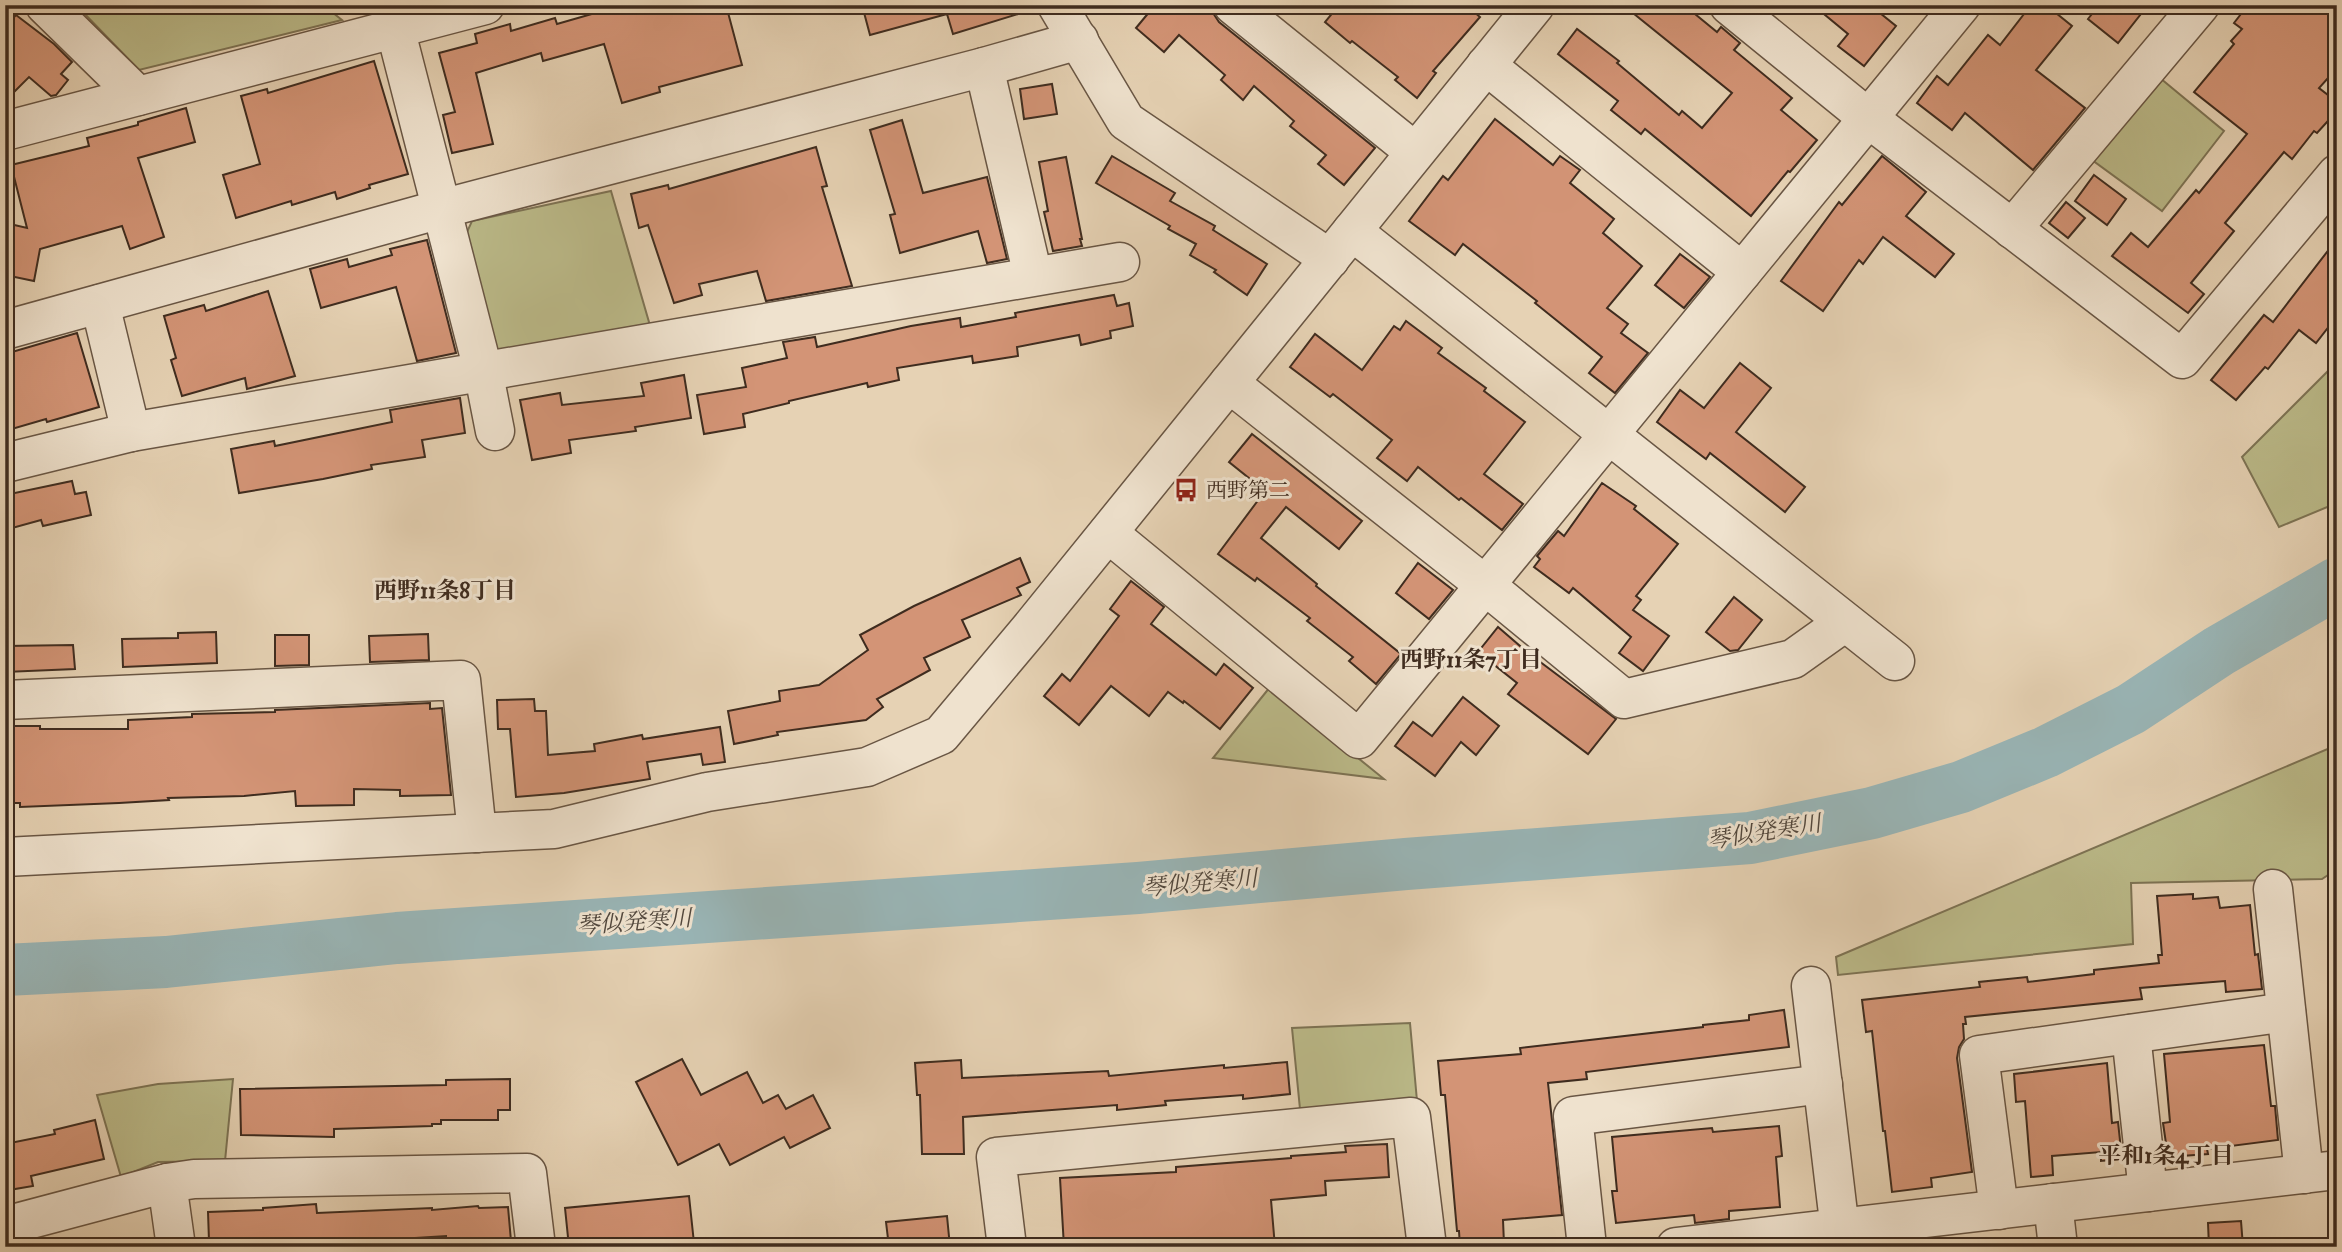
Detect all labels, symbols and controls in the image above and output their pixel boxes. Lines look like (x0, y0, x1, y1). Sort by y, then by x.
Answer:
bus stop icon: 西野第二 (1172, 476, 1200, 504)
place label: 西野第二 (1206, 477, 1290, 504)
district label: 西野11条8丁目 (374, 576, 516, 605)
district label: 西野11条7丁目 (1400, 645, 1542, 674)
water label: 琴似発寒川 (1705, 808, 1826, 855)
water label: 琴似発寒川 (1141, 863, 1262, 902)
water label: 琴似発寒川 (576, 903, 695, 940)
district label: 平和1条4丁目 (2098, 1141, 2234, 1170)

